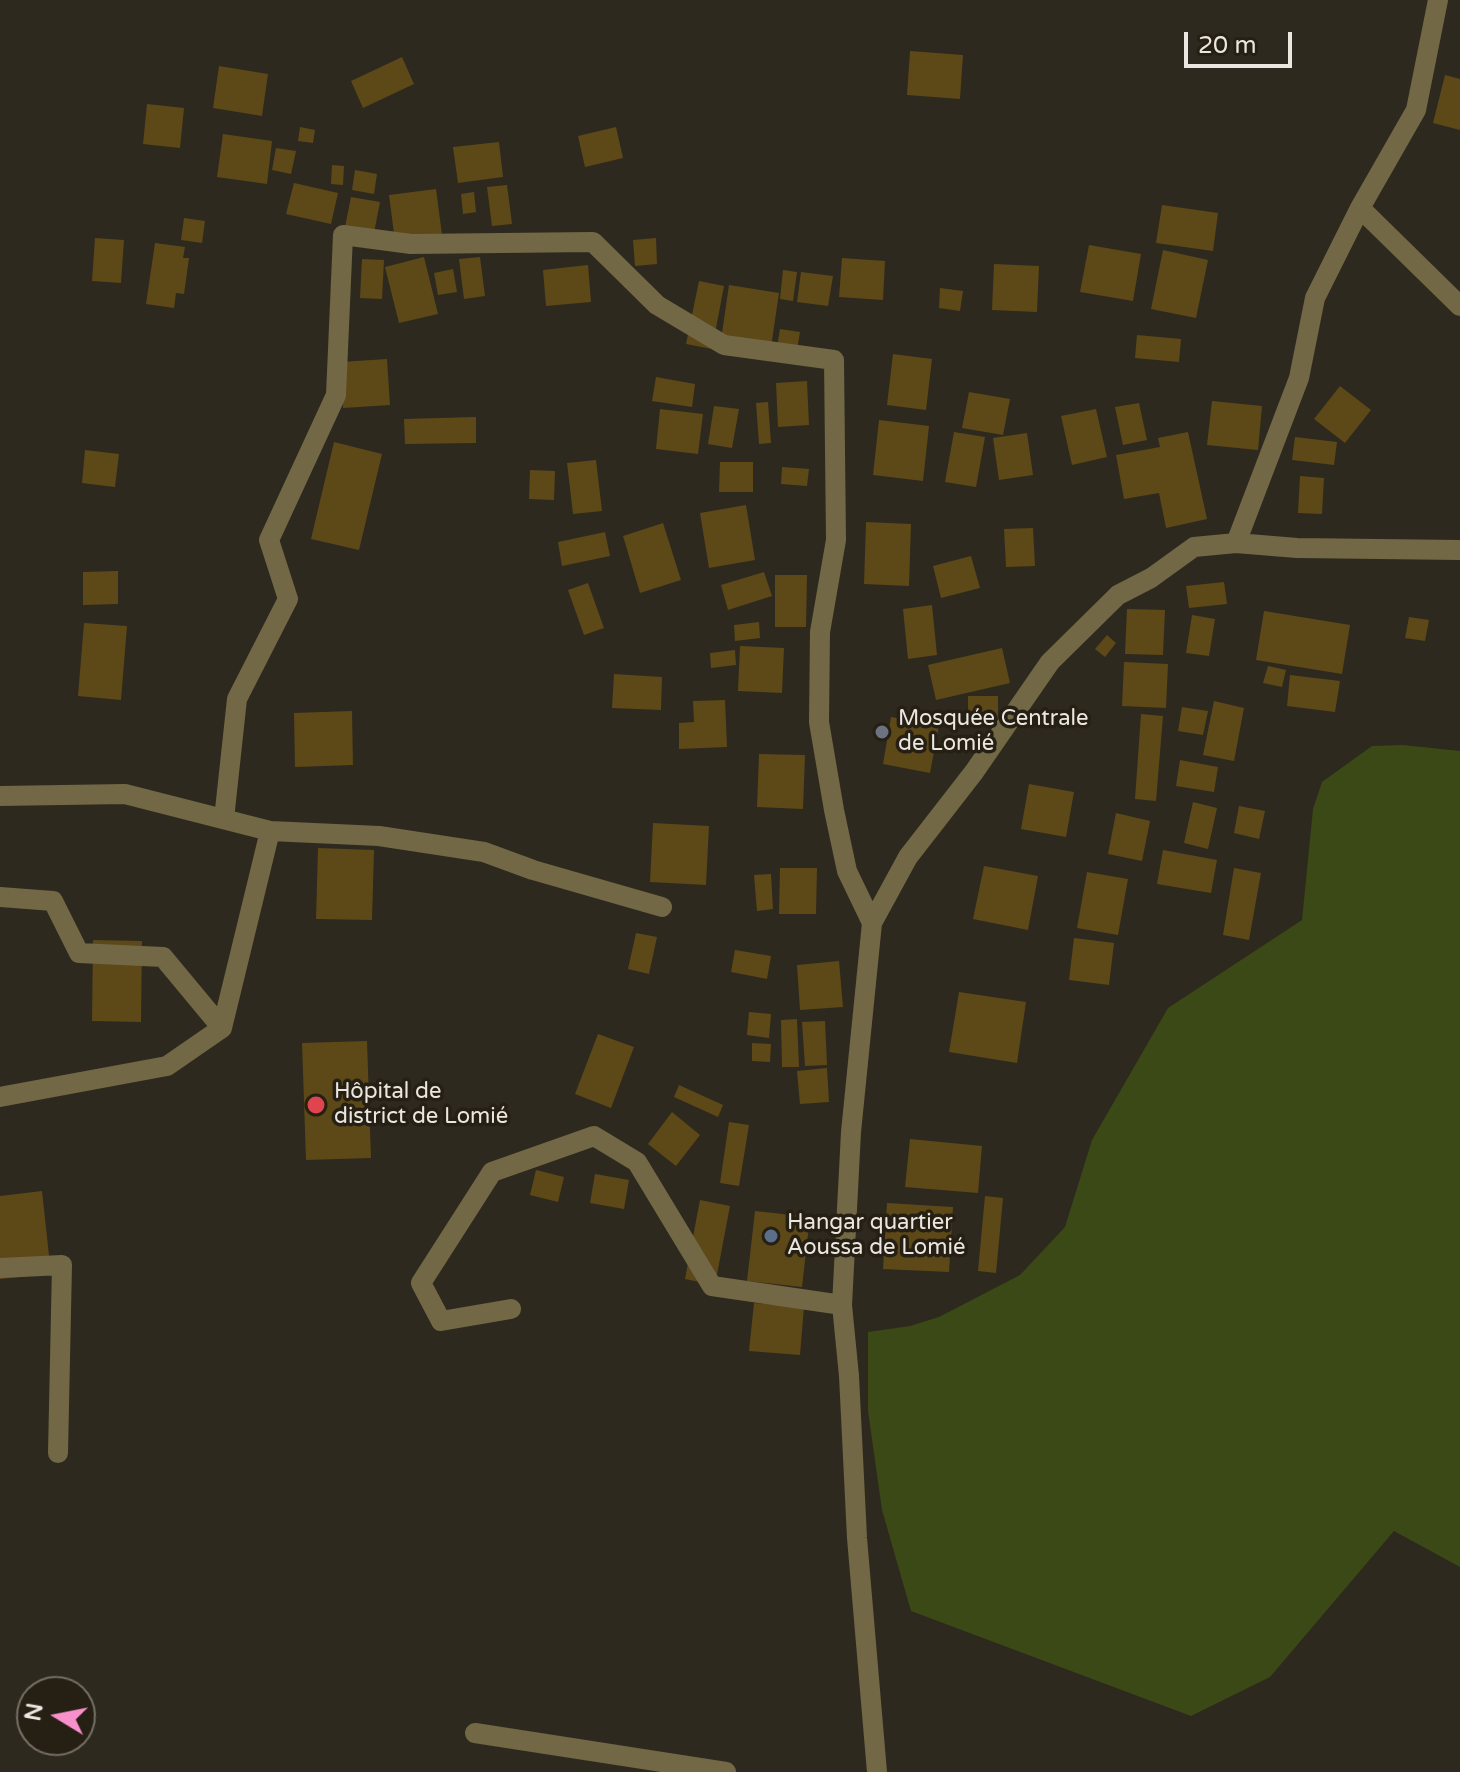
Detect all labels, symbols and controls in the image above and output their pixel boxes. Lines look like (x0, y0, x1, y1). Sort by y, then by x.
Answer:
scale bar (1188, 16, 1296, 66)
text: 20 m (1198, 31, 1256, 60)
place label: Mosquée Centrale de Lomié (898, 706, 1088, 758)
marker: Mosquée Centrale de Lomié (873, 723, 891, 741)
place label: Hôpital de district de Lomié (334, 1079, 508, 1130)
marker: Hôpital de district de Lomié (305, 1094, 327, 1116)
place label: Hangar quartier Aoussa de Lomié (787, 1210, 965, 1262)
marker: Hangar quartier Aoussa de Lomié (762, 1227, 780, 1245)
north arrow (16, 1676, 96, 1756)
text: N (20, 1701, 49, 1723)

